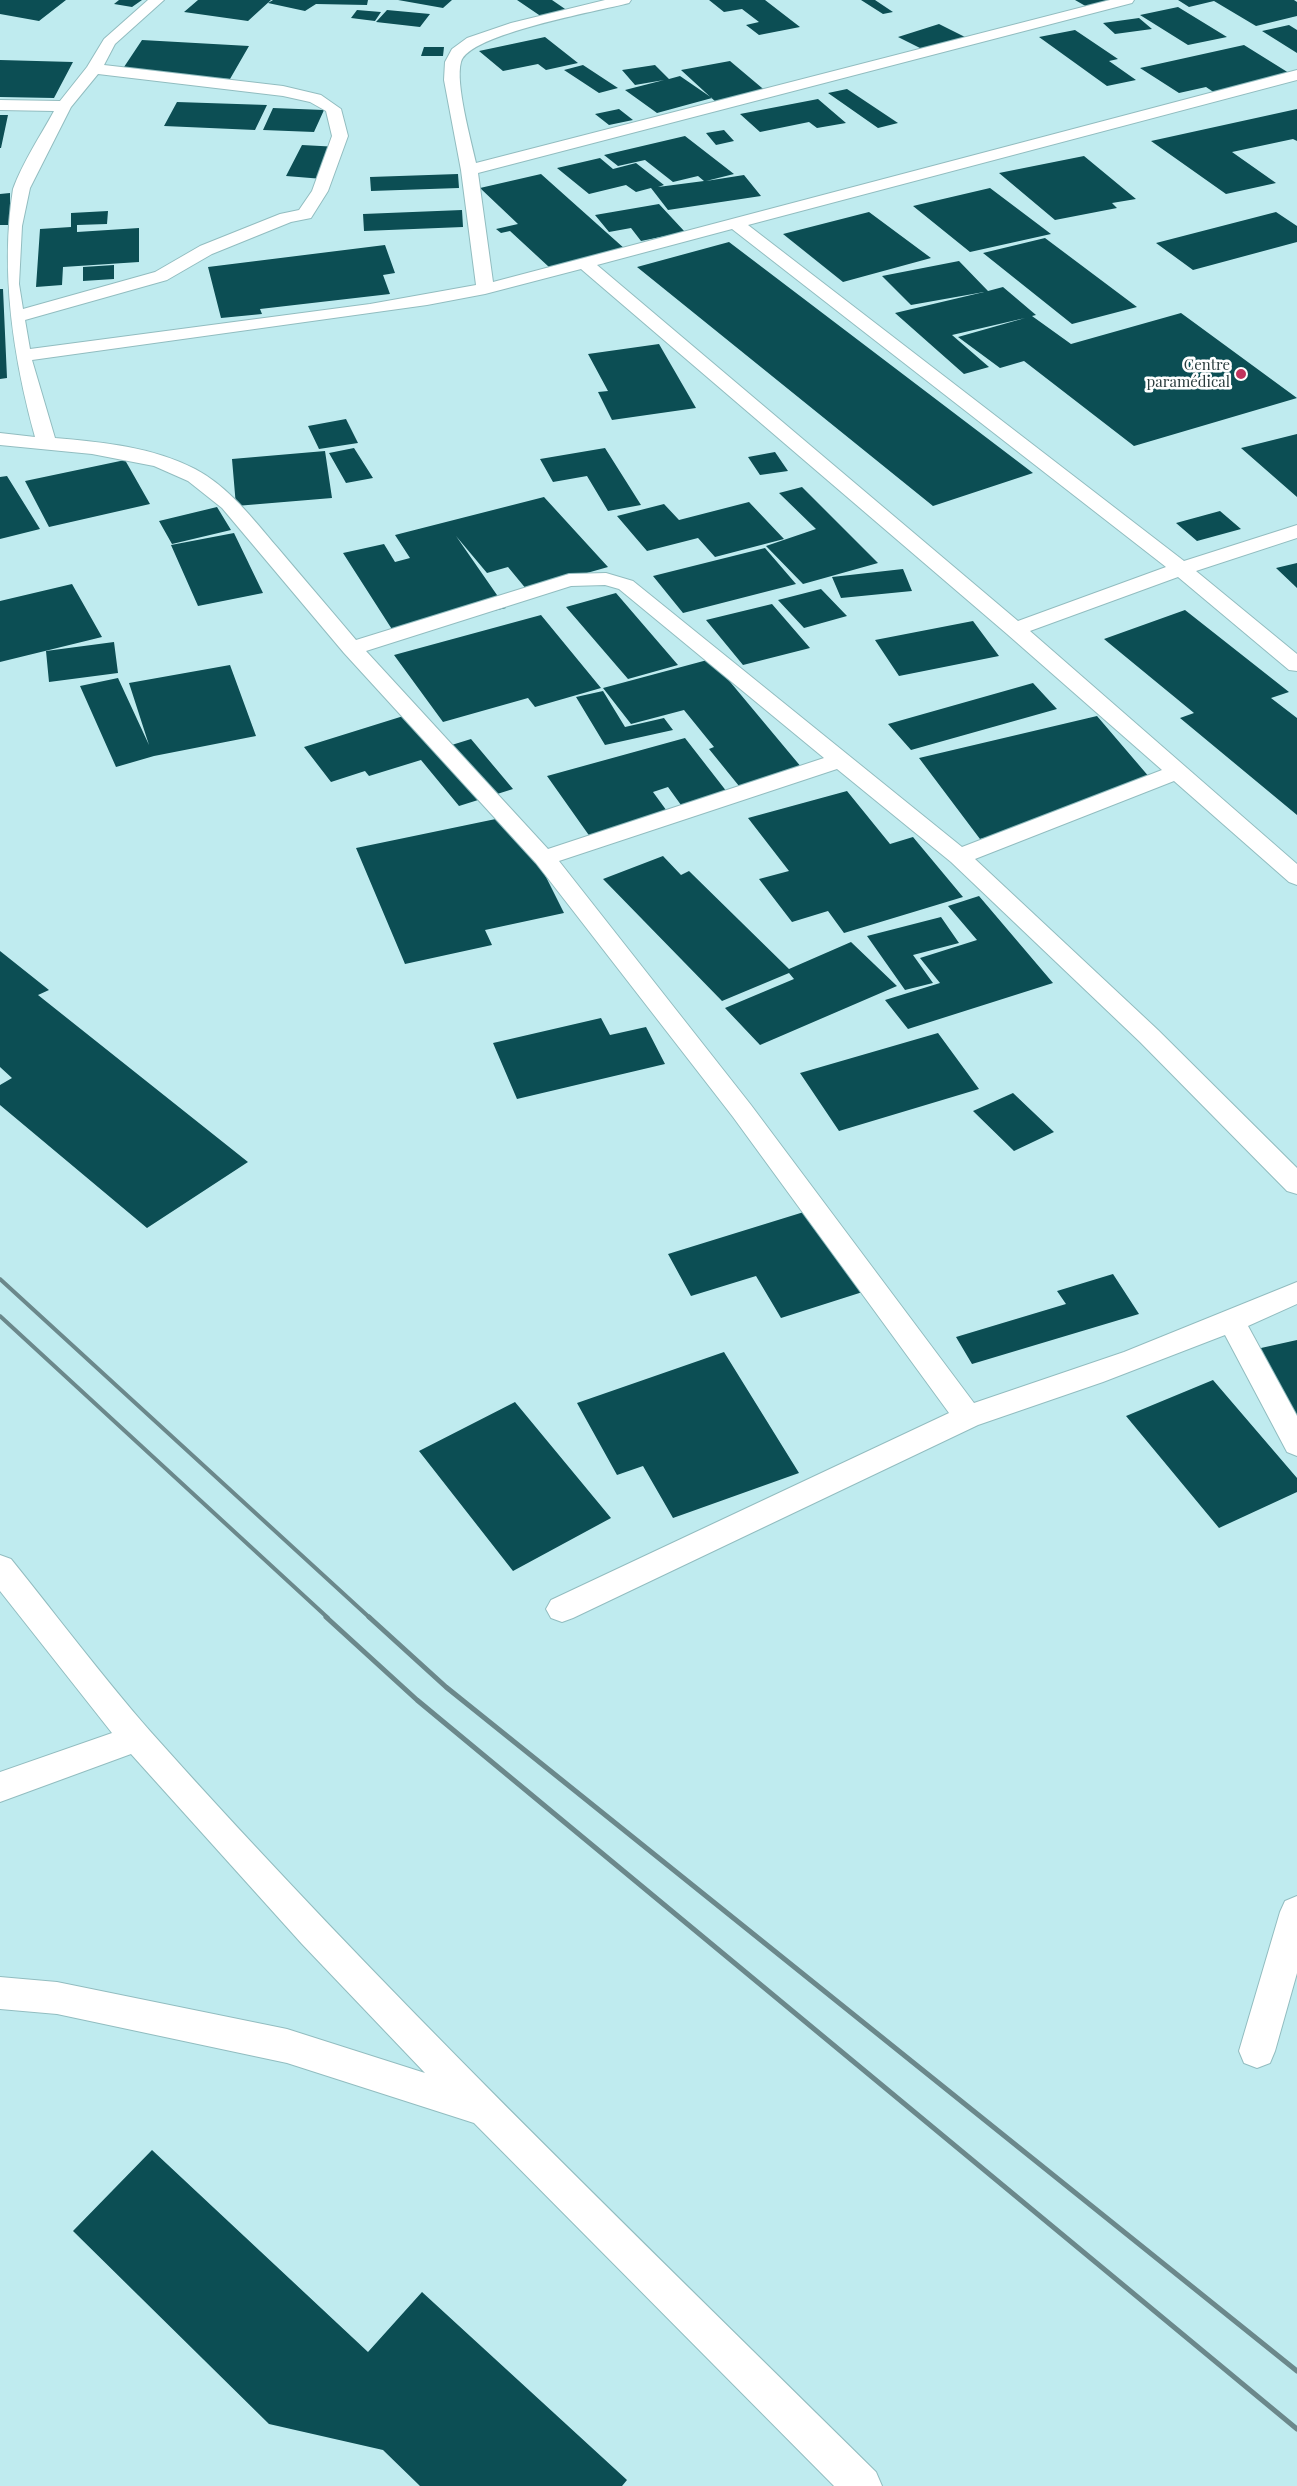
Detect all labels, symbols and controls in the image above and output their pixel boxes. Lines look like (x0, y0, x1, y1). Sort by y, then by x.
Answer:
place label: Centre paramédical (1147, 356, 1230, 391)
marker: Centre paramédical (1234, 367, 1248, 381)

